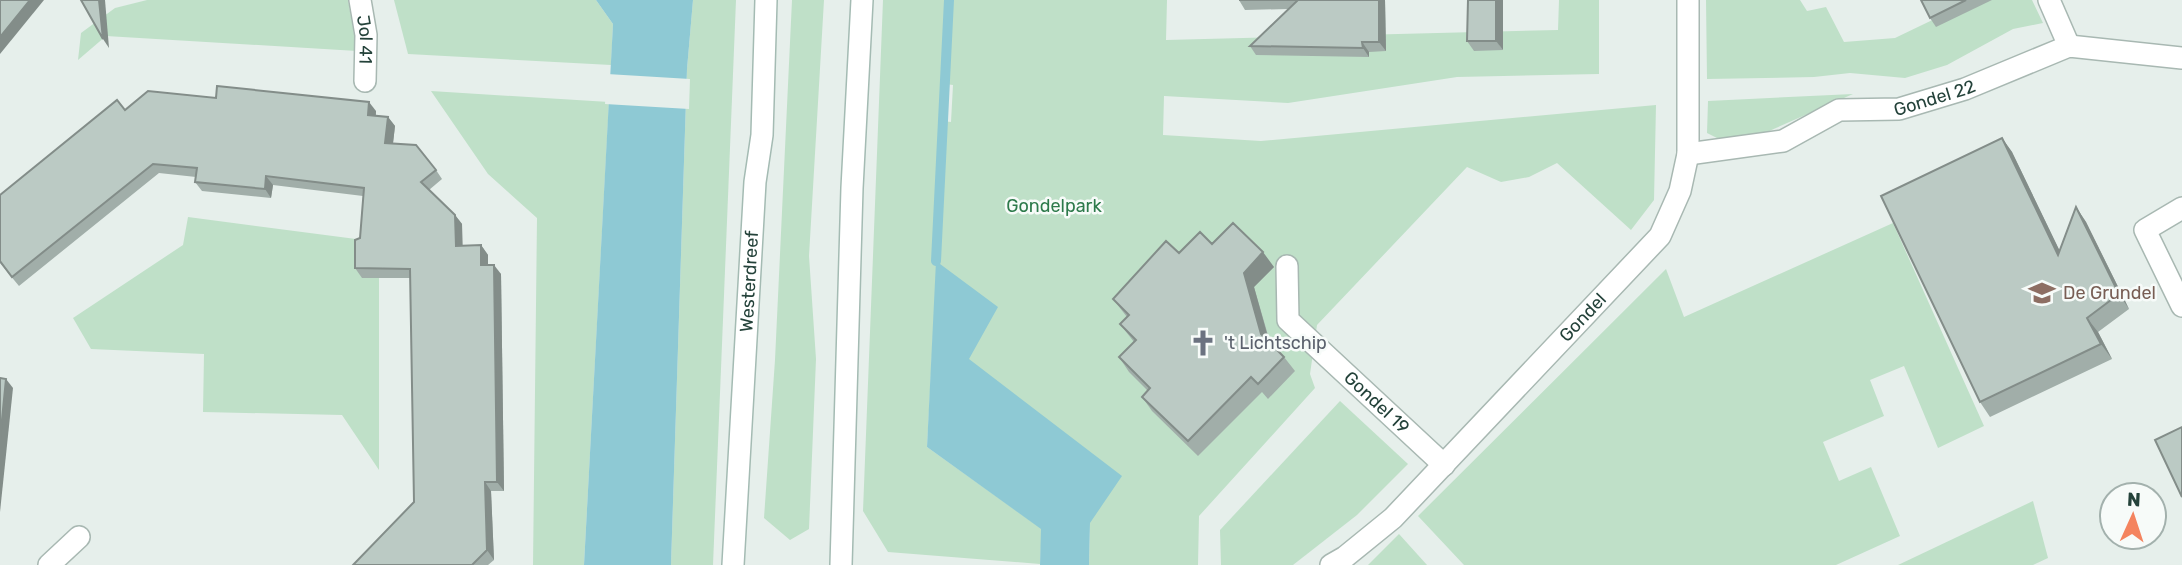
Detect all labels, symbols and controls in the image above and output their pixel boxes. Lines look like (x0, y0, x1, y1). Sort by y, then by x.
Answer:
street label: Jol 41 (352, 13, 377, 64)
street label: Gondel 22 (1891, 75, 1979, 121)
park label: Gondelpark (1006, 195, 1102, 217)
street label: Westerdreef (735, 230, 763, 333)
school or university icon: De Grundel (2027, 278, 2057, 308)
place label: De Grundel (2063, 282, 2156, 304)
street label: Gondel (1555, 289, 1611, 346)
church icon: 't Lichtschip (1188, 328, 1218, 358)
place label: 't Lichtschip (1224, 332, 1327, 354)
street label: Gondel 19 (1339, 367, 1414, 438)
north arrow (2098, 481, 2168, 551)
text: N (2126, 488, 2141, 511)

